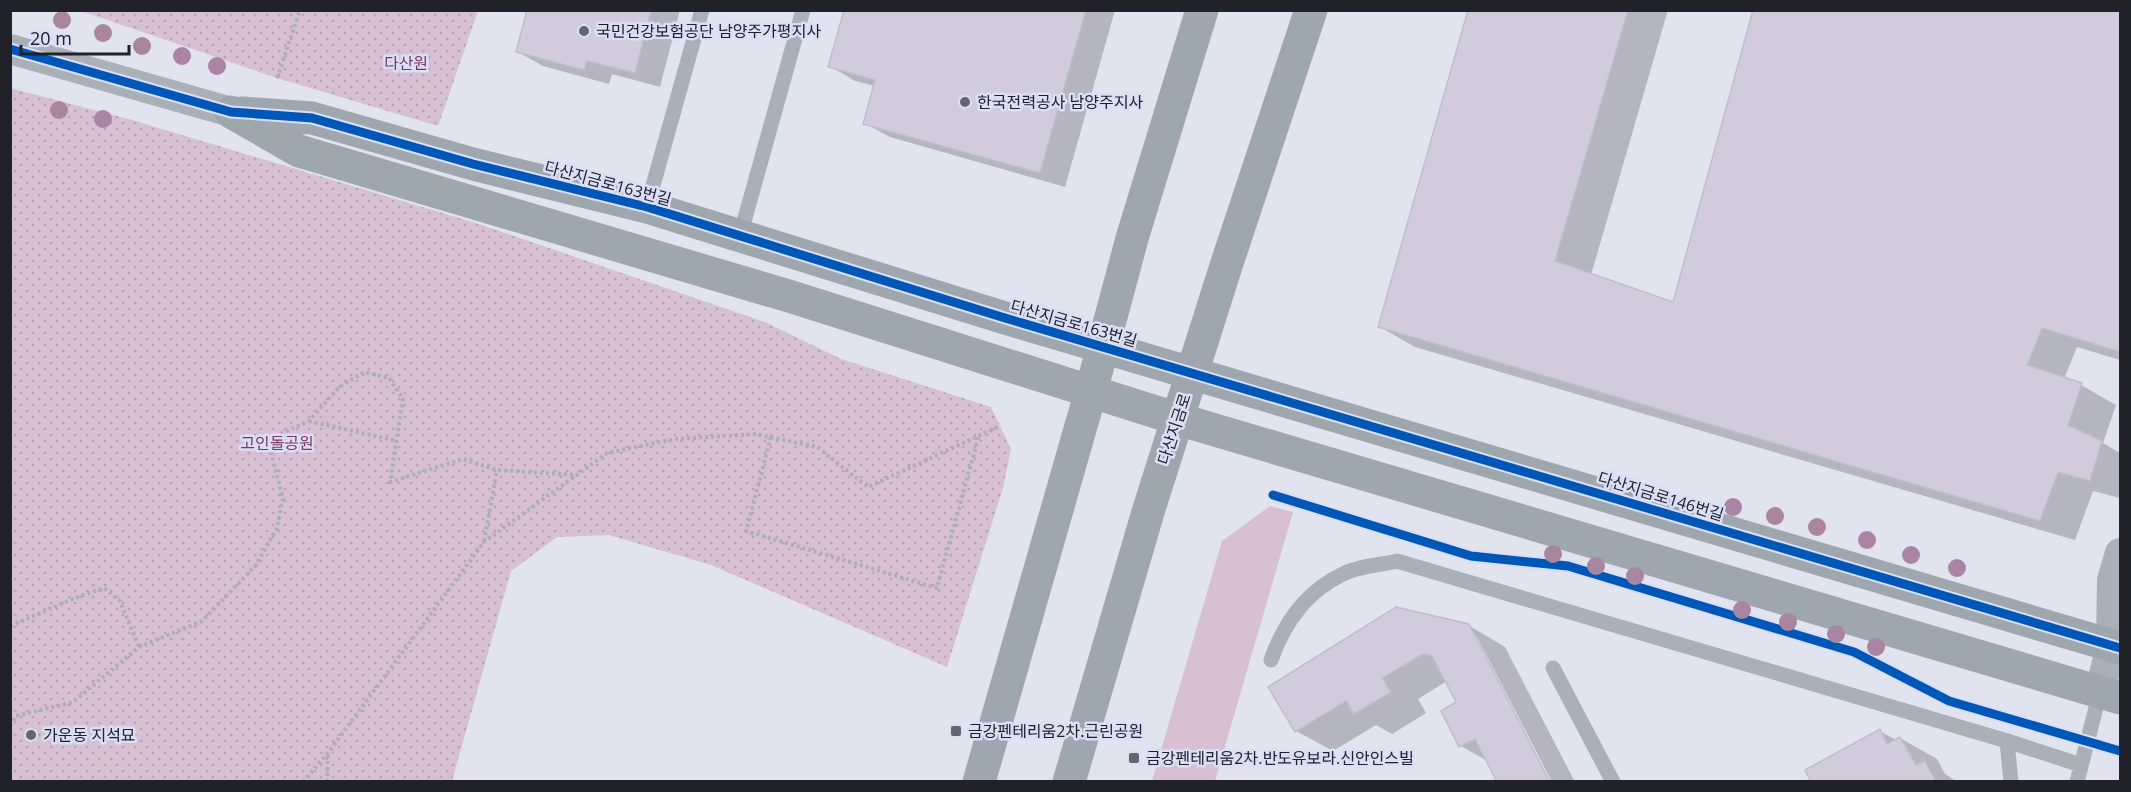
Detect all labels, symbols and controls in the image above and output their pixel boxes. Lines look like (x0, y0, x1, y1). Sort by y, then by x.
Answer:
scale bar (21, 18, 129, 56)
place label: 국민건강보험공단 남양주가평지사 (596, 20, 821, 42)
marker: 국민건강보험공단 남양주가평지사 (577, 24, 591, 38)
text: 20 m (30, 26, 72, 50)
park label: 다산원 (384, 52, 428, 74)
place label: 한국전력공사 남양주지사 (977, 91, 1143, 113)
marker: 한국전력공사 남양주지사 (958, 95, 972, 109)
street label: 다산지금로163번길 (542, 155, 674, 211)
street label: 다산지금로163번길 (1008, 294, 1140, 352)
street label: 다산지금로 (1152, 390, 1196, 467)
park label: 고인돌공원 (240, 432, 314, 454)
street label: 다산지금로146번길 (1595, 466, 1727, 526)
place label: 금강펜테리움2차.근린공원 (968, 720, 1143, 742)
place label: 가운동 지석묘 (43, 724, 135, 746)
marker: 금강펜테리움2차.근린공원 (949, 724, 963, 738)
marker: 가운동 지석묘 (24, 728, 38, 742)
place label: 금강펜테리움2차.반도유보라.신안인스빌 (1146, 747, 1414, 769)
marker: 금강펜테리움2차.반도유보라.신안인스빌 (1127, 751, 1141, 765)

